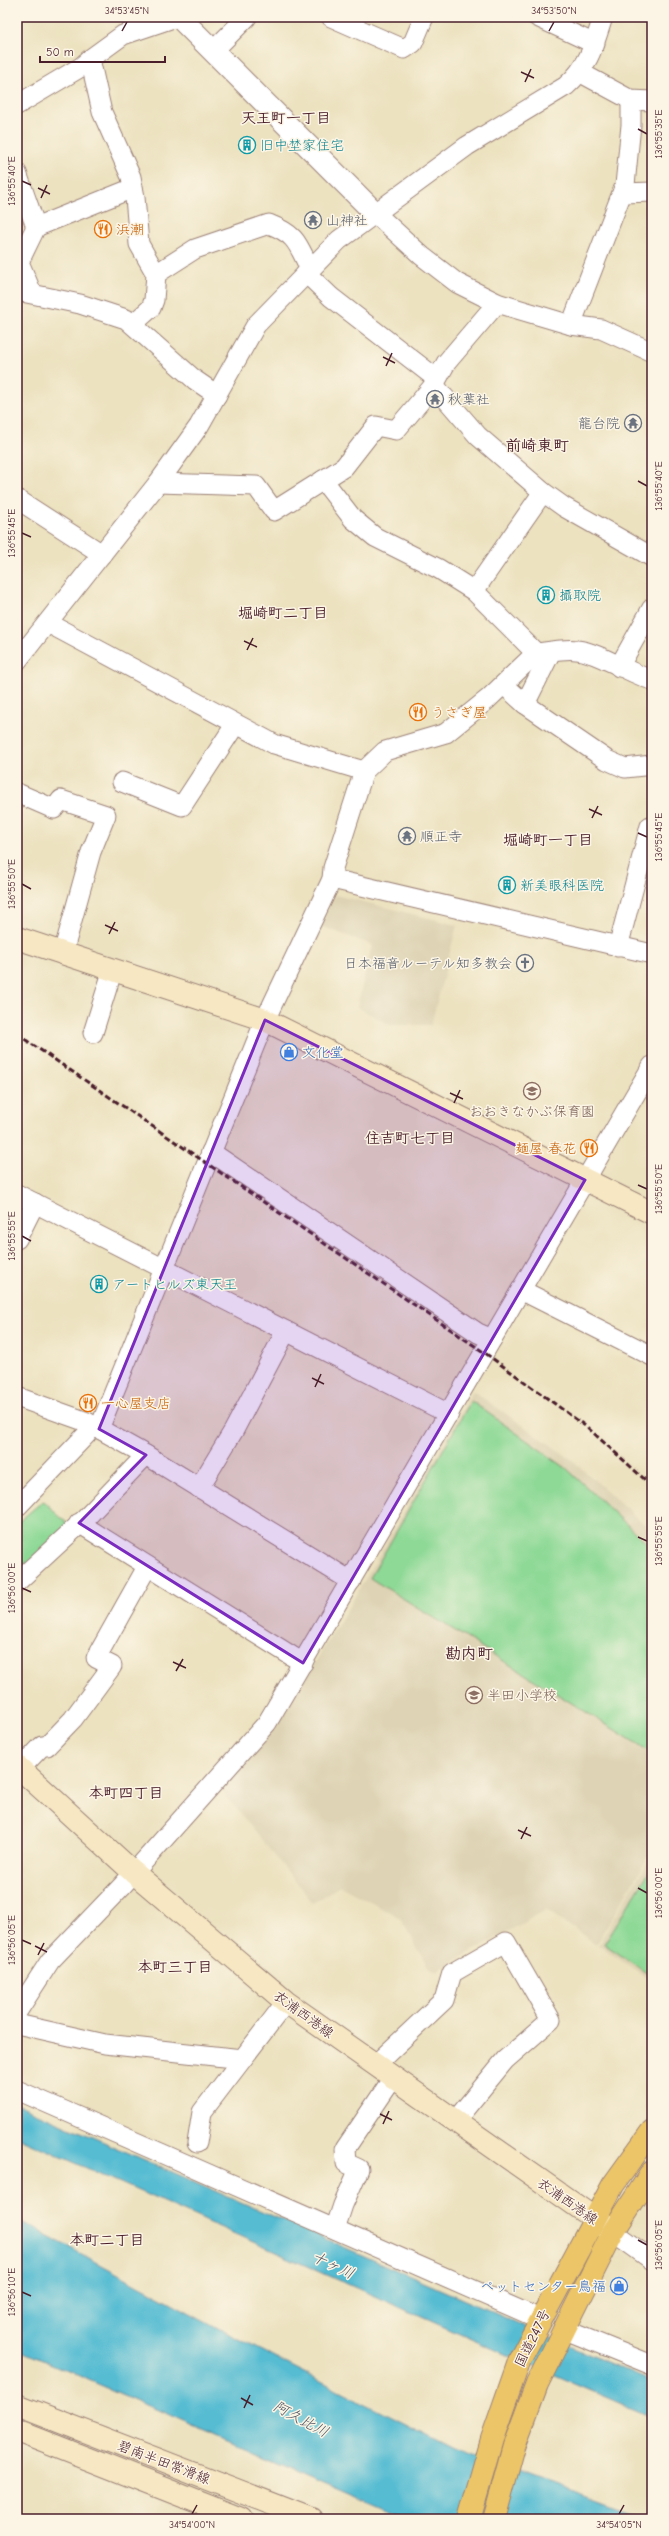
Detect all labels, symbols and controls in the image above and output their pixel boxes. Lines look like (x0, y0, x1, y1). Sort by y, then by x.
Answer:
text: 34°53'45"N (105, 5, 149, 17)
text: 34°53'50"N (531, 5, 577, 17)
scale bar (40, 38, 165, 64)
text: 50 m (46, 45, 74, 59)
district label: 天王町一丁目 (241, 109, 331, 127)
text: 136°55'35"E (653, 110, 665, 158)
building icon: 旧中埜家住宅 (237, 135, 257, 155)
place label: 旧中埜家住宅 (260, 137, 344, 154)
text: 136°55'40"E (6, 156, 18, 206)
temple icon: 山神社 (303, 210, 323, 230)
place label: 山神社 (326, 212, 368, 229)
restaurant icon: 浜潮 (93, 219, 113, 239)
place label: 浜潮 (116, 221, 144, 238)
temple icon: 秋葉社 (425, 389, 445, 409)
place label: 秋葉社 (448, 391, 490, 408)
temple icon: 龍台院 (623, 413, 643, 433)
place label: 龍台院 (578, 415, 620, 432)
district label: 前崎東町 (505, 437, 569, 455)
text: 136°55'40"E (653, 461, 665, 511)
text: 136°55'45"E (6, 509, 18, 557)
building icon: 攝取院 (536, 585, 556, 605)
place label: 攝取院 (559, 587, 601, 604)
district label: 堀崎町二丁目 (238, 604, 328, 622)
restaurant icon: うさぎ屋 (408, 702, 428, 722)
place label: うさぎ屋 (431, 704, 487, 721)
text: 136°55'45"E (653, 813, 665, 861)
temple icon: 順正寺 (397, 826, 417, 846)
place label: 順正寺 (420, 828, 462, 845)
district label: 堀崎町一丁目 (503, 831, 593, 849)
text: 136°55'50"E (6, 859, 18, 909)
building icon: 新美眼科医院 (497, 875, 517, 895)
place label: 新美眼科医院 (520, 877, 604, 894)
church icon: 日本福音ルーテル知多教会 (515, 953, 535, 973)
place label: 日本福音ルーテル知多教会 (344, 955, 512, 972)
shop icon: 文化堂 (279, 1042, 299, 1062)
place label: 文化堂 (302, 1044, 344, 1061)
school or university icon: おおきなかぶ保育園 (522, 1081, 542, 1101)
place label: おおきなかぶ保育園 (469, 1103, 595, 1120)
district label: 住吉町七丁目 (365, 1129, 455, 1147)
restaurant icon: 麺屋 春花 (579, 1138, 599, 1158)
place label: 麺屋 春花 (515, 1140, 576, 1157)
text: 136°55'50"E (653, 1164, 665, 1214)
text: 136°55'55"E (6, 1211, 18, 1261)
building icon: アートヒルズ東天王 (89, 1274, 109, 1294)
place label: アートヒルズ東天王 (112, 1276, 237, 1293)
restaurant icon: 一心屋支店 (78, 1393, 98, 1413)
place label: 一心屋支店 (101, 1395, 171, 1412)
text: 136°55'55"E (653, 1516, 665, 1566)
text: 136°56'00"E (6, 1563, 18, 1613)
district label: 勘内町 (445, 1645, 493, 1663)
school or university icon: 半田小学校 (464, 1685, 484, 1705)
place label: 半田小学校 (487, 1687, 557, 1704)
district label: 本町四丁目 (88, 1784, 164, 1802)
text: 136°56'00"E (653, 1868, 665, 1918)
text: 136°56'05"E (6, 1915, 18, 1965)
district label: 本町三丁目 (137, 1958, 213, 1976)
street label: 衣浦西港線 (270, 1987, 337, 2042)
street label: 衣浦西港線 (534, 2174, 601, 2228)
text: 136°56'05"E (653, 2220, 665, 2270)
district label: 本町二丁目 (69, 2231, 145, 2249)
water label: 十ヶ川 (309, 2247, 357, 2283)
text: 136°56'10"E (6, 2268, 18, 2316)
shop icon: ペットセンター鳥福 (609, 2276, 629, 2296)
place label: ペットセンター鳥福 (481, 2278, 606, 2295)
street label: 国道247号 (511, 2306, 554, 2370)
water label: 阿久比川 (270, 2397, 332, 2441)
street label: 碧南半田常滑線 (115, 2437, 213, 2488)
text: 34°54'00"N (169, 2519, 215, 2531)
text: 34°54'05"N (596, 2519, 642, 2531)

